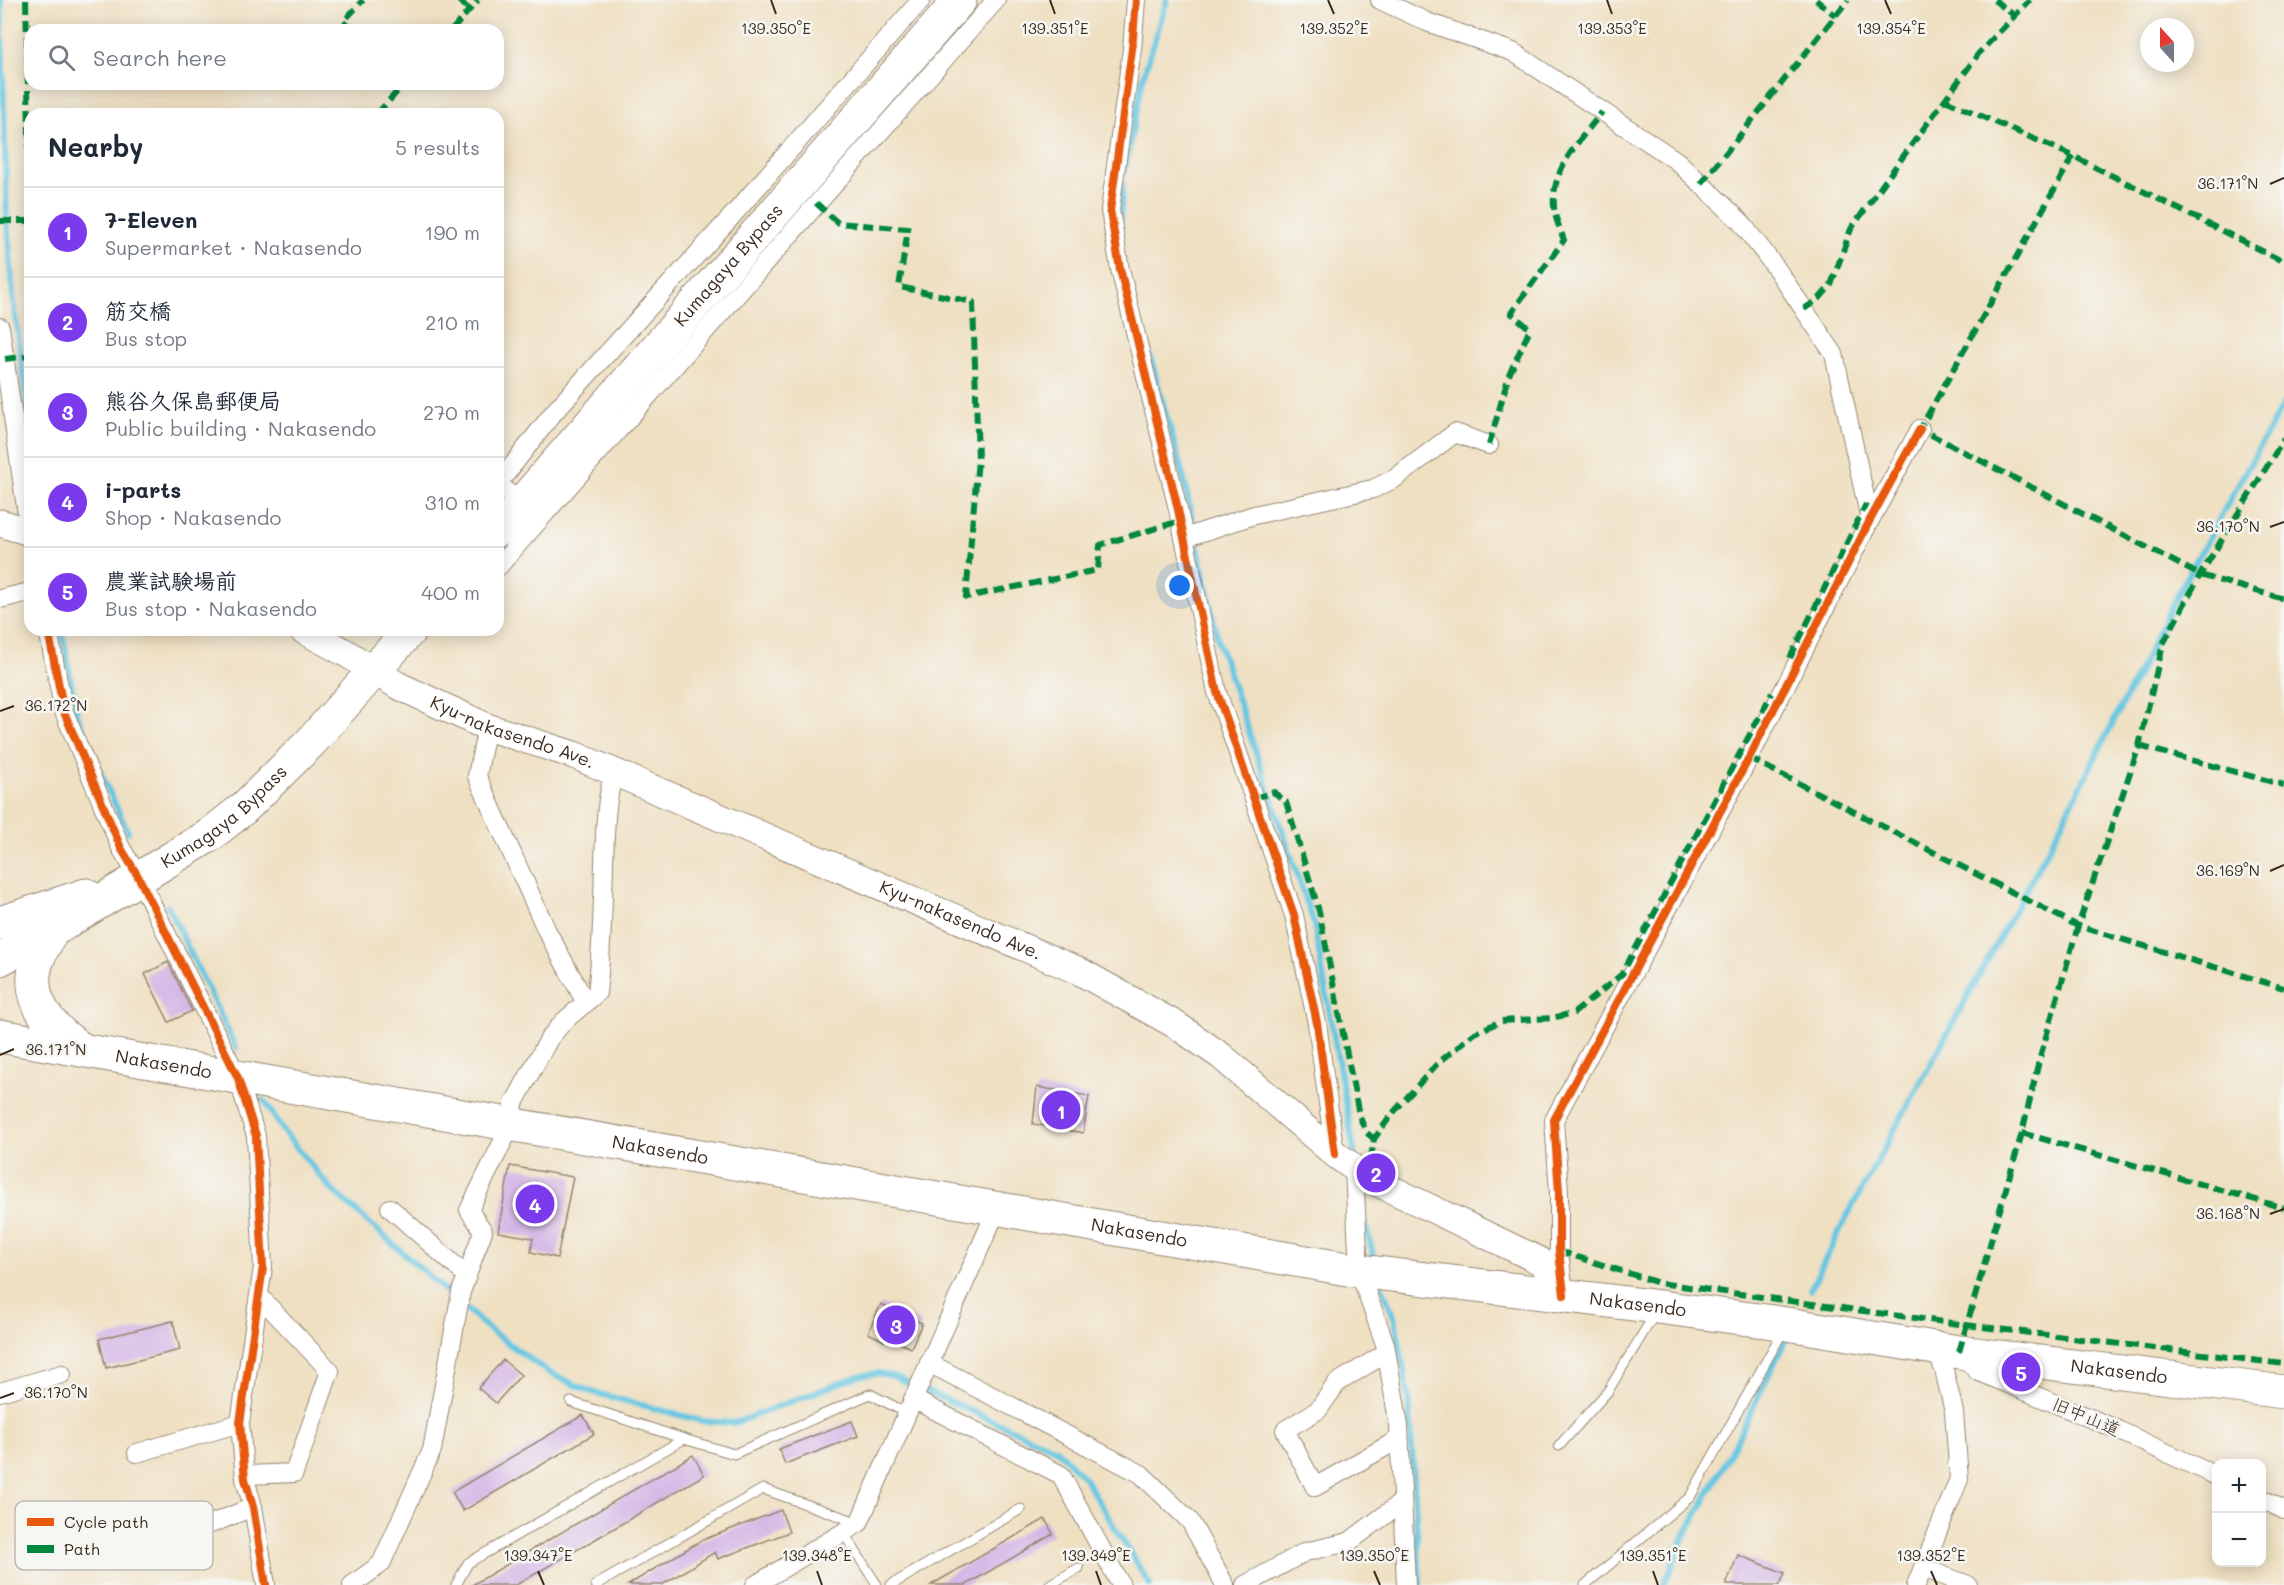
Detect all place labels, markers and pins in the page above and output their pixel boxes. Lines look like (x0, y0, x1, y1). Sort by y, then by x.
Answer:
pin: 1 (1042, 1088, 1080, 1132)
pin: 2 (1356, 1150, 1396, 1196)
pin: 4 (516, 1182, 554, 1226)
pin: 3 (876, 1302, 916, 1348)
pin: 5 (2002, 1350, 2040, 1394)

